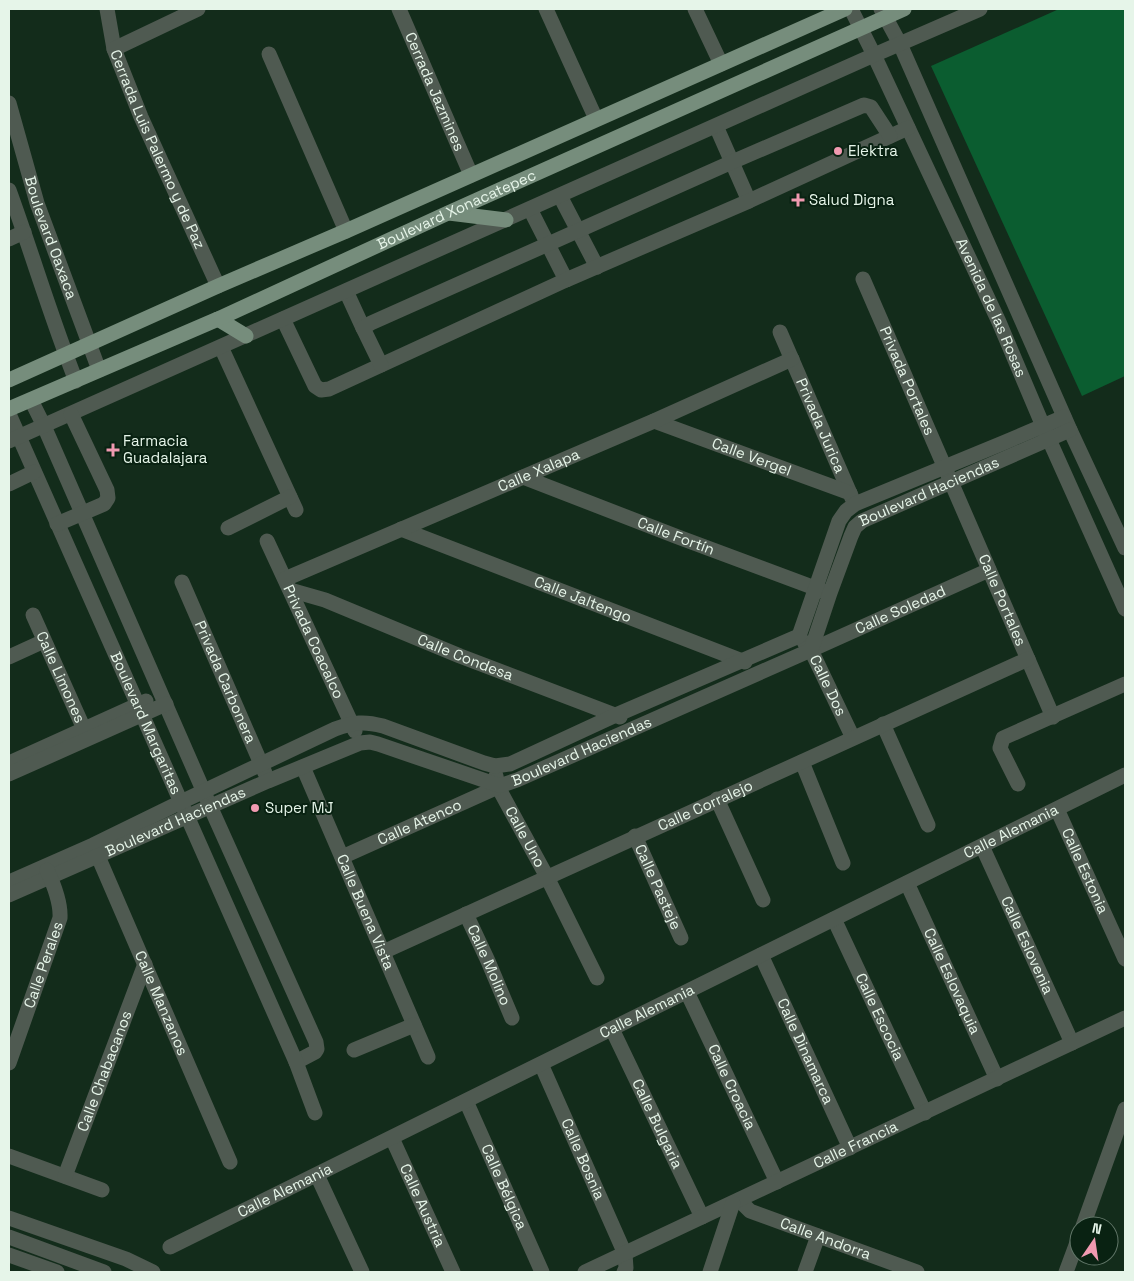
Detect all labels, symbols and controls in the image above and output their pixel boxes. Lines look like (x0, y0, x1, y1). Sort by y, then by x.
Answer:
street label: Cerrada Jazmines (401, 29, 469, 154)
street label: Cerrada Luis Palermo y de Paz (106, 47, 210, 252)
place label: Elektra (848, 141, 898, 160)
marker: Elektra (832, 145, 844, 157)
street label: Boulevard Xonacatepec (374, 165, 539, 253)
street label: Boulevard Oaxaca (21, 174, 82, 302)
place label: Salud Digna (809, 190, 895, 209)
marker: Salud Digna (791, 193, 805, 207)
street label: Avenida de las Rosas (952, 235, 1031, 380)
street label: Privada Portales (876, 323, 940, 438)
street label: Privada Jurica (792, 375, 850, 476)
place label: Farmacia Guadalajara (123, 431, 208, 467)
street label: Calle Vergel (709, 433, 794, 480)
marker: Farmacia Guadalajara (107, 444, 119, 456)
street label: Calle Xalapa (495, 444, 583, 496)
street label: Boulevard Haciendas (856, 452, 1002, 530)
street label: Calle Fortín (635, 512, 717, 559)
street label: Calle Portales (975, 551, 1031, 649)
street label: Calle Jaltengo (532, 571, 634, 626)
street label: Privada Coacalco (279, 581, 349, 702)
street label: Calle Soledad (852, 581, 948, 638)
street label: Privada Carbonera (191, 618, 261, 746)
street label: Calle Limones (32, 628, 90, 726)
street label: Calle Condesa (415, 629, 516, 685)
street label: Boulevard Margaritas (106, 649, 186, 797)
street label: Calle Dos (806, 652, 851, 719)
street label: Boulevard Haciendas (509, 712, 654, 790)
street label: Calle Corralejo (654, 775, 756, 835)
street label: Boulevard Haciendas (102, 782, 249, 860)
street label: Calle Atenco (374, 795, 464, 849)
place label: Super MJ (265, 798, 333, 817)
street label: Calle Alemania (960, 799, 1062, 862)
marker: Super MJ (249, 802, 261, 814)
street label: Calle Uno (501, 803, 550, 871)
street label: Calle Estonia (1058, 825, 1113, 917)
street label: Calle Pasteje (631, 841, 686, 933)
street label: Calle Buena Vista (333, 851, 399, 973)
street label: Calle Eslovenia (997, 893, 1058, 997)
street label: Calle Perales (19, 919, 67, 1011)
street label: Calle Molino (463, 921, 516, 1008)
street label: Calle Eslovaquia (920, 925, 985, 1037)
street label: Calle Manzanos (131, 948, 193, 1058)
street label: Calle Escocia (852, 970, 909, 1064)
street label: Calle Alemania (596, 979, 698, 1042)
street label: Calle Dinamarca (773, 995, 839, 1107)
street label: Calle Chabacanos (73, 1008, 136, 1134)
street label: Calle Croacia (704, 1041, 761, 1133)
street label: Calle Bulgaria (628, 1075, 688, 1172)
street label: Calle Bosnia (557, 1115, 610, 1203)
street label: Calle Francia (810, 1116, 901, 1172)
street label: Calle Bélgica (477, 1141, 532, 1233)
street label: Calle Alemania (234, 1158, 335, 1221)
street label: Calle Austria (396, 1160, 450, 1250)
street label: Calle Andorra (778, 1213, 874, 1264)
north arrow (1069, 1216, 1119, 1266)
text: N (1090, 1219, 1104, 1238)

